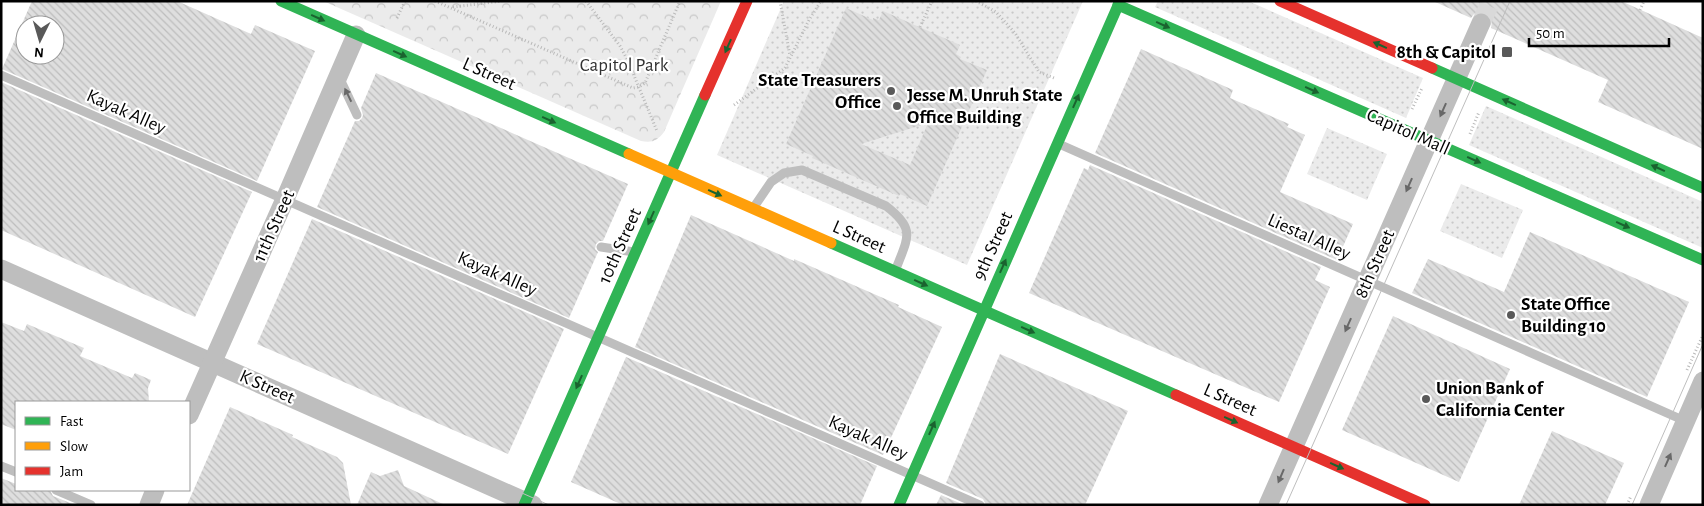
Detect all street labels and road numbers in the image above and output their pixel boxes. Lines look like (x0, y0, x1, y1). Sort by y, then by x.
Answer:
street label: L Street (460, 54, 518, 94)
street label: Kayak Alley (84, 86, 168, 138)
street label: Capitol Mall (1364, 105, 1452, 159)
street label: 11th Street (250, 187, 298, 265)
street label: 10th Street (595, 205, 645, 287)
street label: 9th Street (970, 209, 1016, 283)
street label: Liestal Alley (1265, 210, 1353, 264)
street label: L Street (830, 217, 888, 257)
street label: 8th Street (1352, 227, 1398, 301)
street label: Kayak Alley (455, 248, 539, 300)
street label: K Street (237, 366, 297, 408)
street label: L Street (1201, 380, 1259, 420)
street label: Kayak Alley (826, 412, 910, 464)

